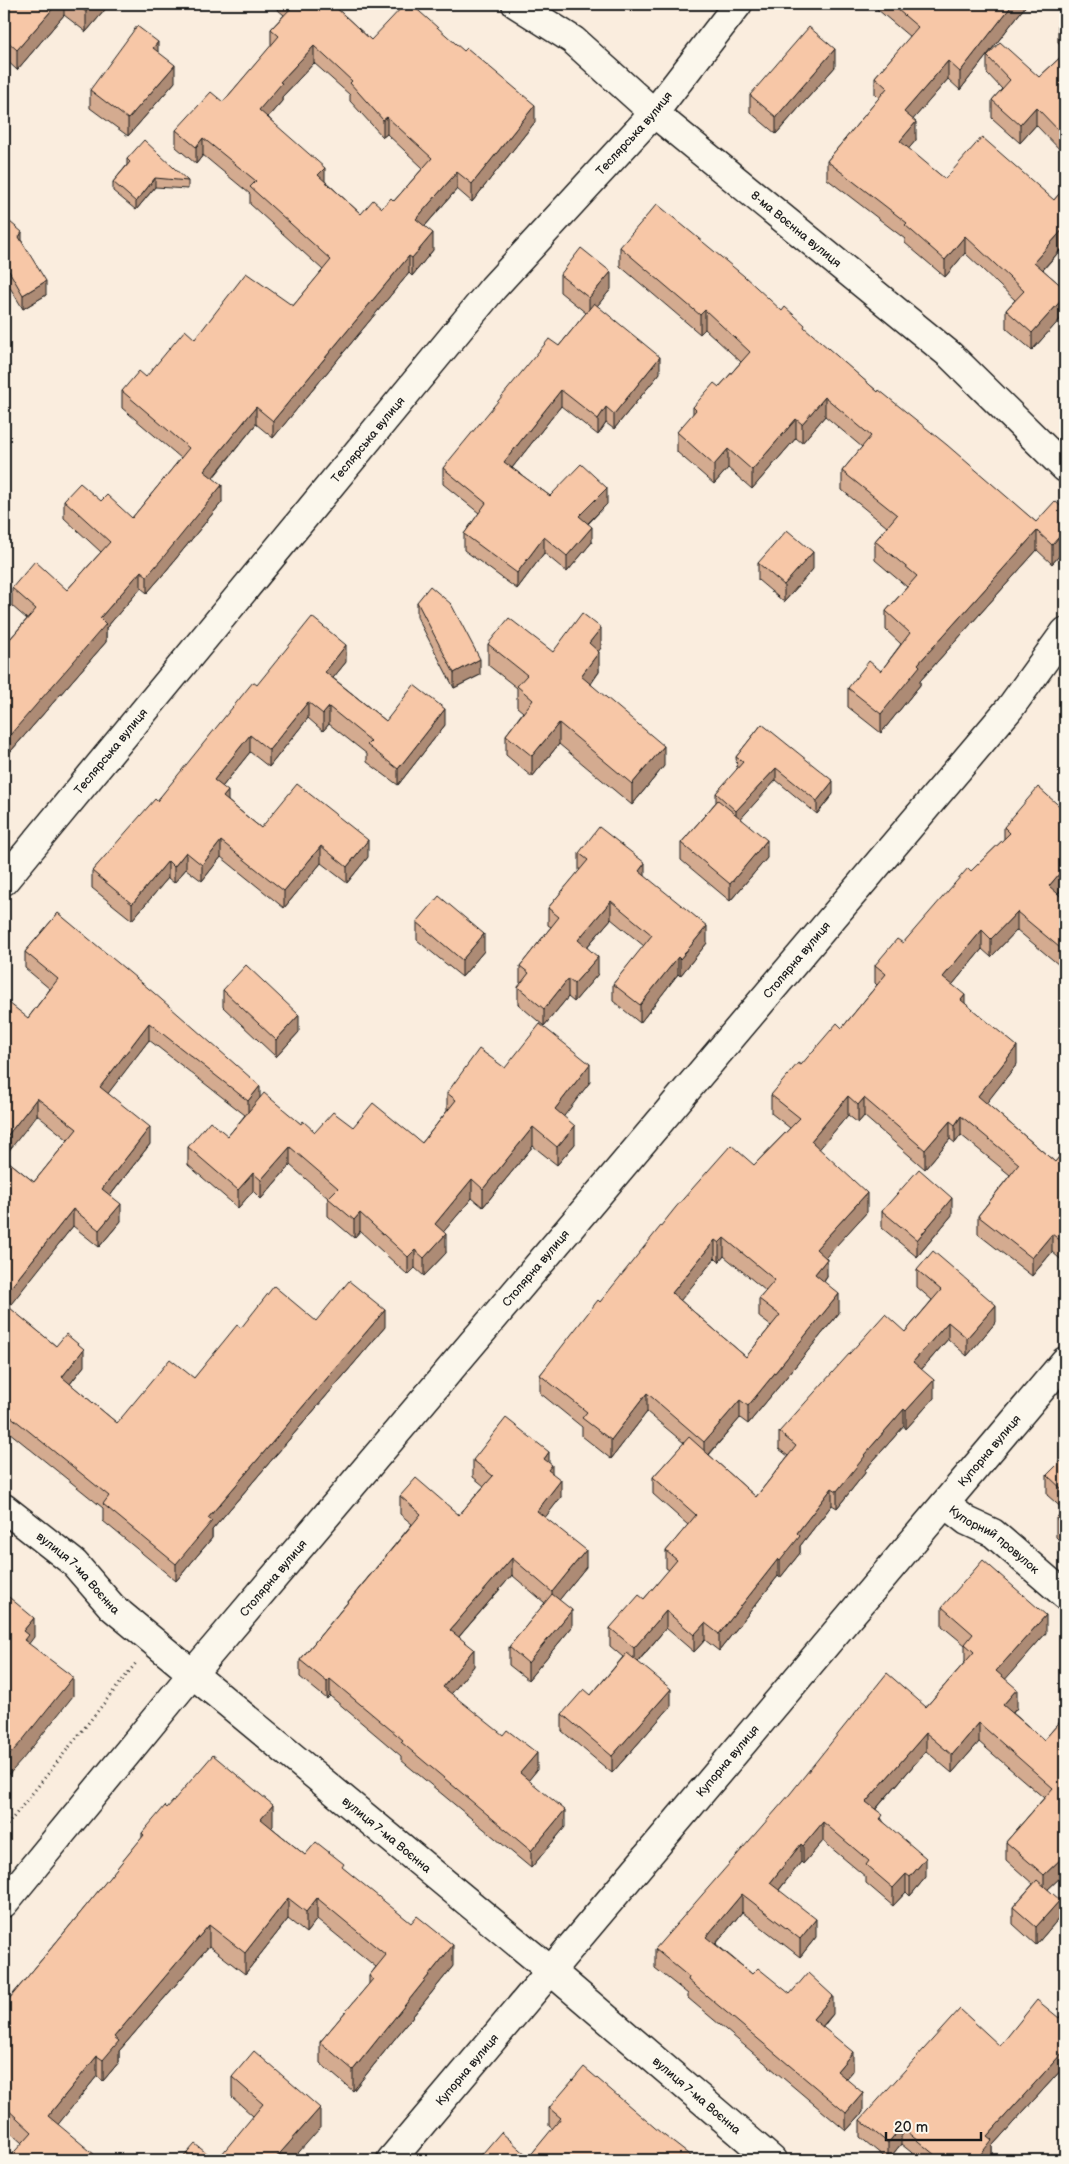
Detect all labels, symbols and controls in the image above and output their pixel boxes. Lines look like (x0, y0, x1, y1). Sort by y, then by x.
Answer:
street label: Теслярська вулиця (593, 88, 676, 178)
street label: 8-ма Воєнна вулиця (748, 188, 845, 271)
street label: Теслярська вулиця (328, 393, 408, 486)
street label: Теслярська вулиця (71, 705, 151, 798)
street label: Столярна вулиця (760, 918, 834, 1001)
street label: Столярна вулиця (499, 1226, 573, 1310)
street label: Купорна вулиця (955, 1411, 1024, 1490)
street label: Купорний провулок (946, 1502, 1043, 1577)
street label: вулиця 7-ма Воєнна (33, 1529, 123, 1618)
street label: Столярна вулиця (237, 1536, 310, 1620)
street label: Купорна вулиця (693, 1722, 762, 1800)
street label: вулиця 7-ма Воєнна (339, 1793, 434, 1876)
street label: Купорна вулиця (432, 2030, 502, 2109)
street label: вулиця 7-ма Воєнна (649, 2054, 744, 2137)
scale bar (886, 2109, 982, 2141)
text: 20 m (894, 2118, 928, 2137)

